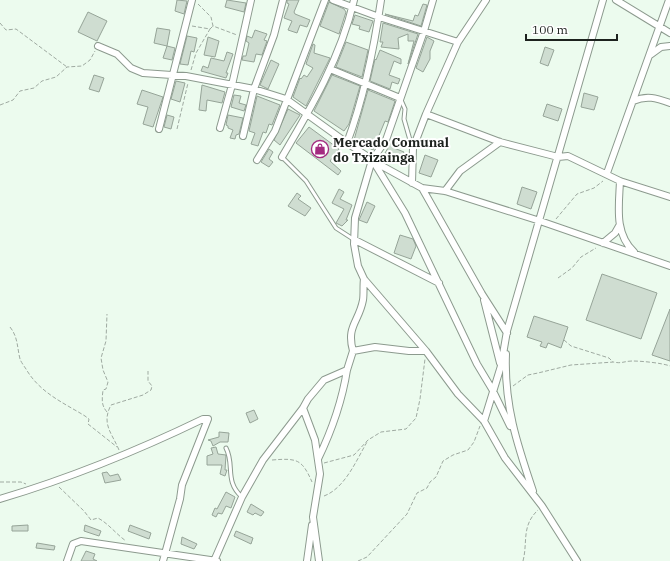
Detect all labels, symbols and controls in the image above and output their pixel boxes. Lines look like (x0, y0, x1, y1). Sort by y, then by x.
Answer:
scale bar (526, 16, 617, 42)
text: 100 m (532, 22, 568, 37)
place label: Mercado Comunal do Txizainga (333, 134, 449, 166)
shop icon: Mercado Comunal do Txizainga (310, 139, 330, 159)

